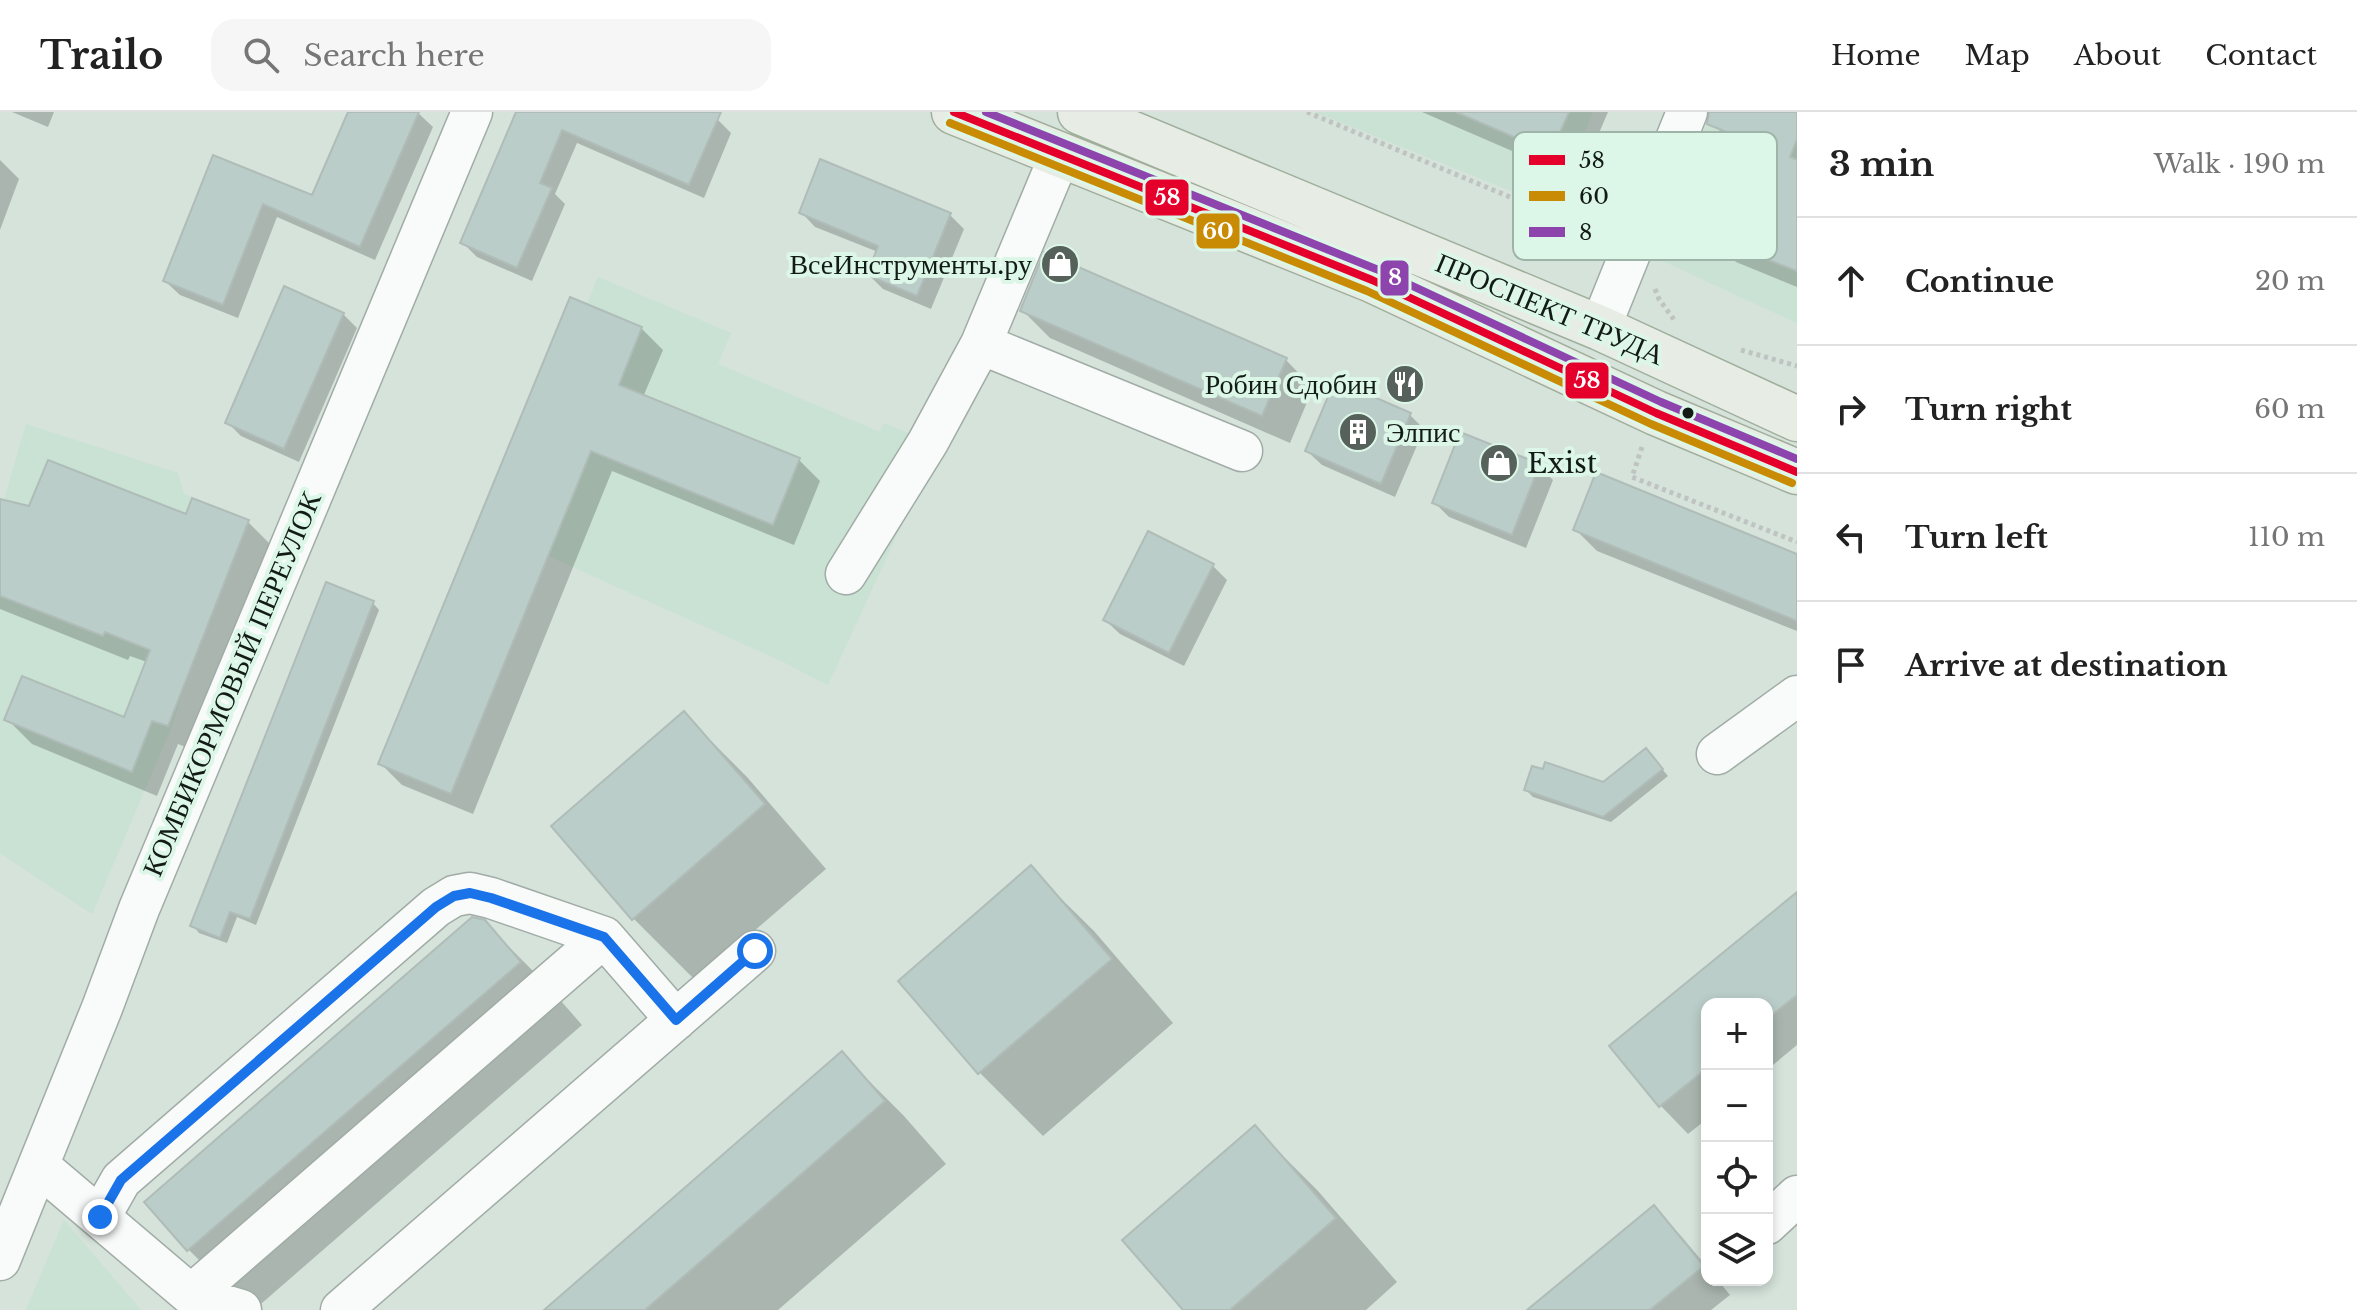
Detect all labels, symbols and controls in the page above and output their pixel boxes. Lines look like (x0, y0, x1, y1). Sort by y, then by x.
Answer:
search box (211, 19, 771, 91)
text: Trailo (40, 32, 163, 79)
icon: search (239, 33, 283, 77)
text: Search here (303, 37, 485, 74)
text: Home (1831, 38, 1921, 73)
text: Map (1965, 38, 2030, 73)
text: About (2074, 38, 2161, 73)
text: Contact (2205, 38, 2317, 73)
legend (1513, 132, 1777, 260)
text: 3 min (1829, 143, 1934, 185)
text: 58 (1579, 147, 1605, 174)
text: Walk · 190 m (2154, 148, 2325, 180)
line badge: 58 (1144, 178, 1190, 217)
text: 60 (1579, 183, 1609, 210)
text: 58 (1153, 184, 1181, 211)
line badge: 60 (1195, 212, 1241, 250)
text: 60 (1202, 218, 1234, 245)
text: 8 (1579, 219, 1592, 246)
shop icon: ВсеИнструменты.ру (1039, 243, 1081, 285)
street label: ПРОСПЕКТ ТРУДА (1430, 245, 1670, 373)
place label: ВсеИнструменты.ру (789, 247, 1032, 282)
line badge: 8 (1379, 259, 1410, 297)
icon: ahead (1829, 259, 1873, 303)
text: Continue (1905, 263, 2054, 300)
text: 8 (1388, 264, 1402, 291)
text: 20 m (2255, 265, 2325, 297)
line badge: 58 (1564, 361, 1610, 400)
restaurant icon: Робин Сдобин (1384, 363, 1426, 405)
place label: Робин Сдобин (1205, 367, 1377, 402)
text: 58 (1573, 367, 1601, 394)
icon: right (1829, 387, 1873, 431)
text: Turn right (1905, 391, 2072, 428)
text: 60 m (2254, 393, 2325, 425)
unlabelled marker (1680, 405, 1696, 421)
building icon: Элпис (1337, 411, 1379, 453)
place label: Элпис (1386, 415, 1460, 450)
shop icon: Exist (1478, 442, 1520, 484)
place label: Exist (1527, 446, 1598, 481)
street label: КОМБИКОРМОВЫЙ ПЕРЕУЛОК (135, 486, 329, 881)
icon: left (1829, 515, 1873, 559)
text: Turn left (1905, 519, 2048, 556)
text: 110 m (2248, 521, 2325, 553)
icon: arrive (1829, 643, 1873, 687)
text: Arrive at destination (1905, 647, 2228, 684)
route start (737, 933, 773, 969)
map controls (1701, 998, 1773, 1286)
button: + (1701, 998, 1773, 1070)
button: − (1701, 1070, 1773, 1142)
button: locate (1701, 1142, 1773, 1214)
route end (82, 1199, 118, 1235)
button: layers (1701, 1214, 1773, 1286)

